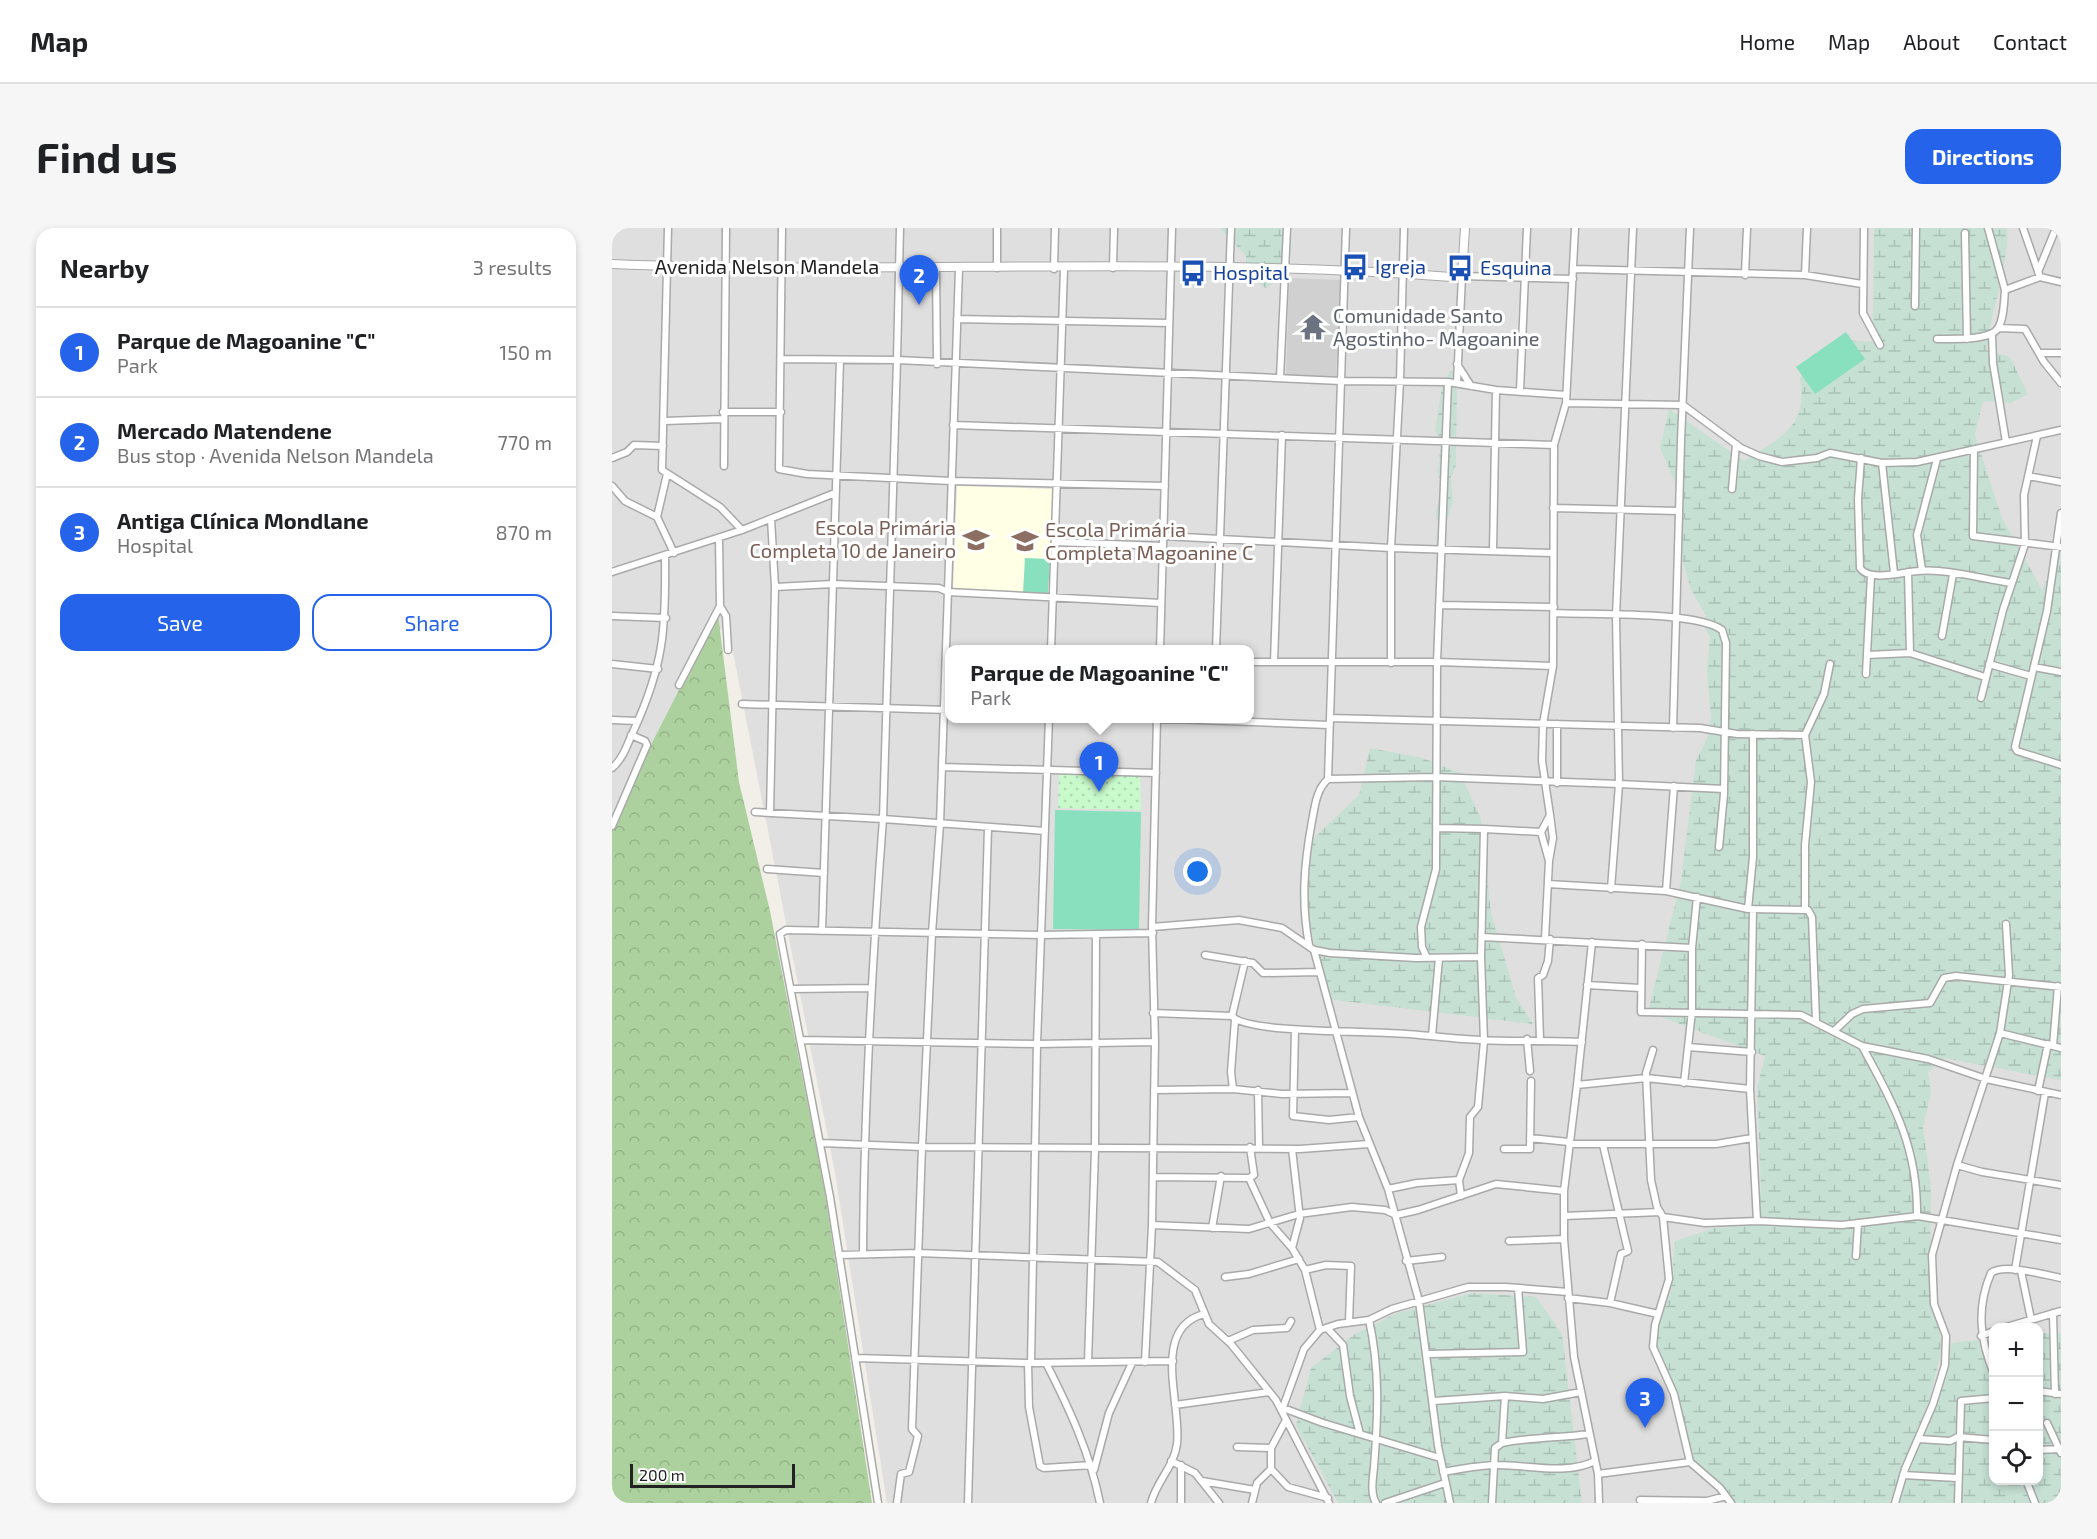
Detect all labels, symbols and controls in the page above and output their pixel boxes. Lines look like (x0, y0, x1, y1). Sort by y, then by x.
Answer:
text: Map (30, 24, 88, 58)
text: Home (1739, 29, 1795, 54)
text: Map (1828, 29, 1870, 54)
text: About (1903, 29, 1960, 54)
text: Contact (1993, 29, 2067, 54)
button: Directions (1905, 129, 2061, 184)
text: Find us (36, 131, 178, 181)
text: Nearby (60, 252, 149, 283)
bus stop icon: Igreja (1340, 252, 1370, 282)
bus stop icon: Esquina (1445, 253, 1475, 283)
street label: Avenida Nelson Mandela (655, 254, 879, 278)
place label: Igreja (1375, 254, 1426, 278)
text: 3 results (473, 255, 552, 279)
place label: Esquina (1480, 255, 1552, 279)
pin: 2 (900, 256, 938, 305)
bus stop icon: Hospital (1178, 258, 1208, 288)
place label: Hospital (1213, 260, 1289, 284)
place label: Comunidade Santo Agostinho- Magoanine (1333, 303, 1540, 350)
temple icon: Comunidade Santo Agostinho- Magoanine (1298, 312, 1328, 342)
text: Parque de Magoanine "C" (117, 327, 375, 353)
text: 1 (75, 340, 84, 364)
text: 150 m (499, 340, 552, 364)
text: Park (117, 353, 158, 377)
text: Mercado Matendene (117, 417, 332, 443)
text: 2 (74, 430, 85, 454)
text: 770 m (497, 430, 552, 454)
text: Bus stop · Avenida Nelson Mandela (117, 443, 434, 467)
text: Antiga Clínica Mondlane (117, 507, 369, 533)
place label: Escola Primária Completa 10 de Janeiro (749, 515, 956, 562)
place label: Escola Primária Completa Magoanine C (1045, 517, 1253, 564)
text: 3 (74, 520, 85, 544)
text: 870 m (496, 520, 552, 544)
school or university icon: Escola Primária Completa 10 de Janeiro (961, 525, 991, 555)
school or university icon: Escola Primária Completa Magoanine C (1010, 526, 1040, 556)
text: Hospital (117, 533, 193, 557)
button: Save (60, 594, 300, 651)
button: Share (312, 594, 552, 651)
popup (945, 645, 1254, 723)
text: Parque de Magoanine "C" (970, 659, 1229, 685)
text: Park (970, 685, 1011, 709)
pin: 1 (1080, 742, 1118, 792)
your location (1183, 857, 1212, 886)
map controls (1989, 1323, 2043, 1485)
button: + (1989, 1323, 2043, 1377)
button: − (1989, 1377, 2043, 1431)
pin: 3 (1626, 1378, 1664, 1428)
button: locate (1989, 1431, 2043, 1485)
scale bar (630, 1461, 795, 1488)
text: 200 m (639, 1465, 685, 1484)

